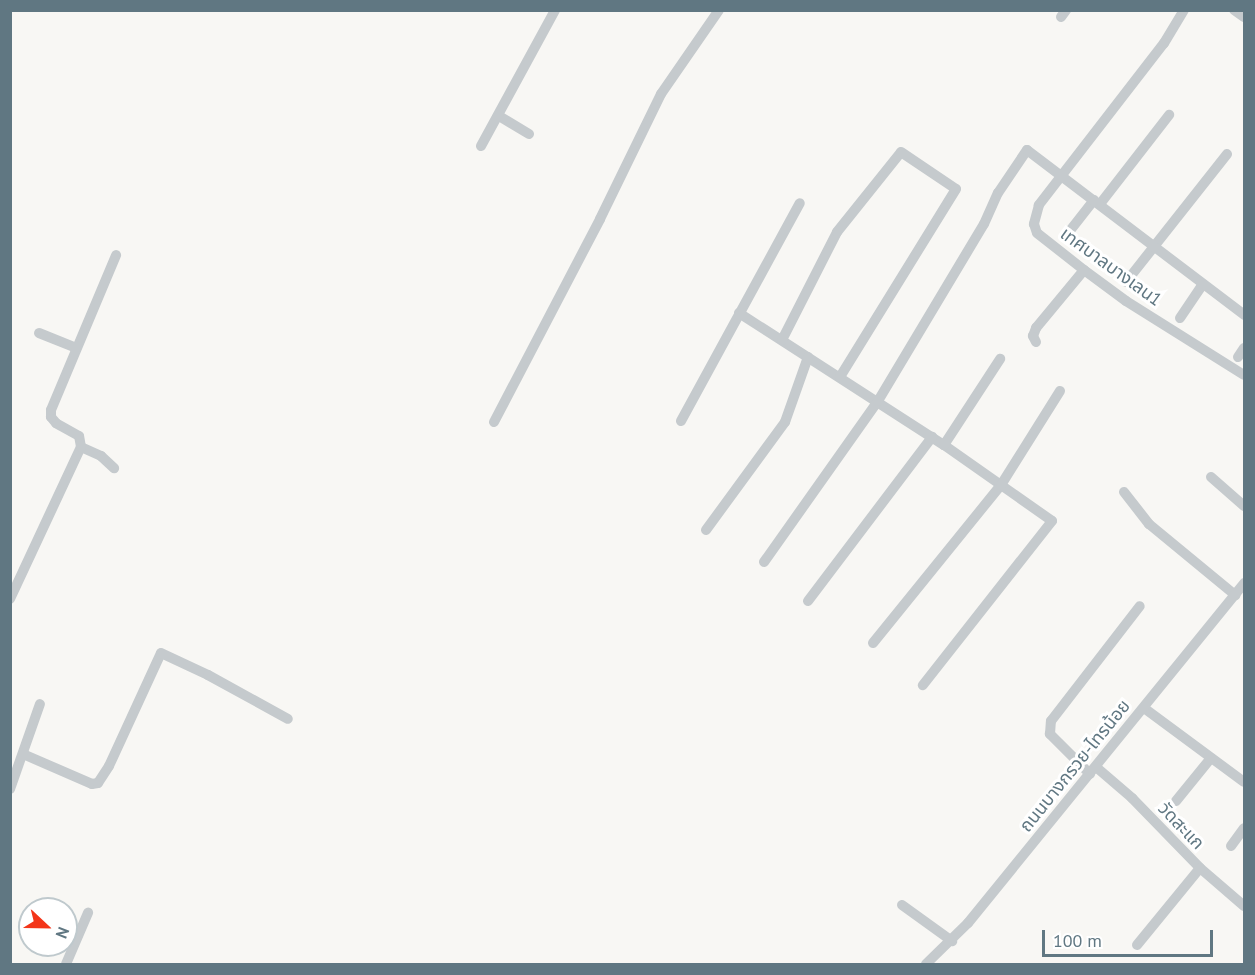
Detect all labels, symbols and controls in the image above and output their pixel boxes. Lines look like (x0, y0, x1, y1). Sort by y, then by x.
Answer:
street label: เทศบาลบางเลน1 (1056, 223, 1166, 311)
street label: ถนนบางกรวย-ไทรน้อย (1015, 696, 1135, 836)
street label: วัดสะแก (1153, 798, 1209, 854)
north arrow (18, 897, 78, 957)
scale bar (1045, 918, 1216, 956)
text: N (52, 924, 74, 942)
text: 100 m (1053, 929, 1102, 952)

